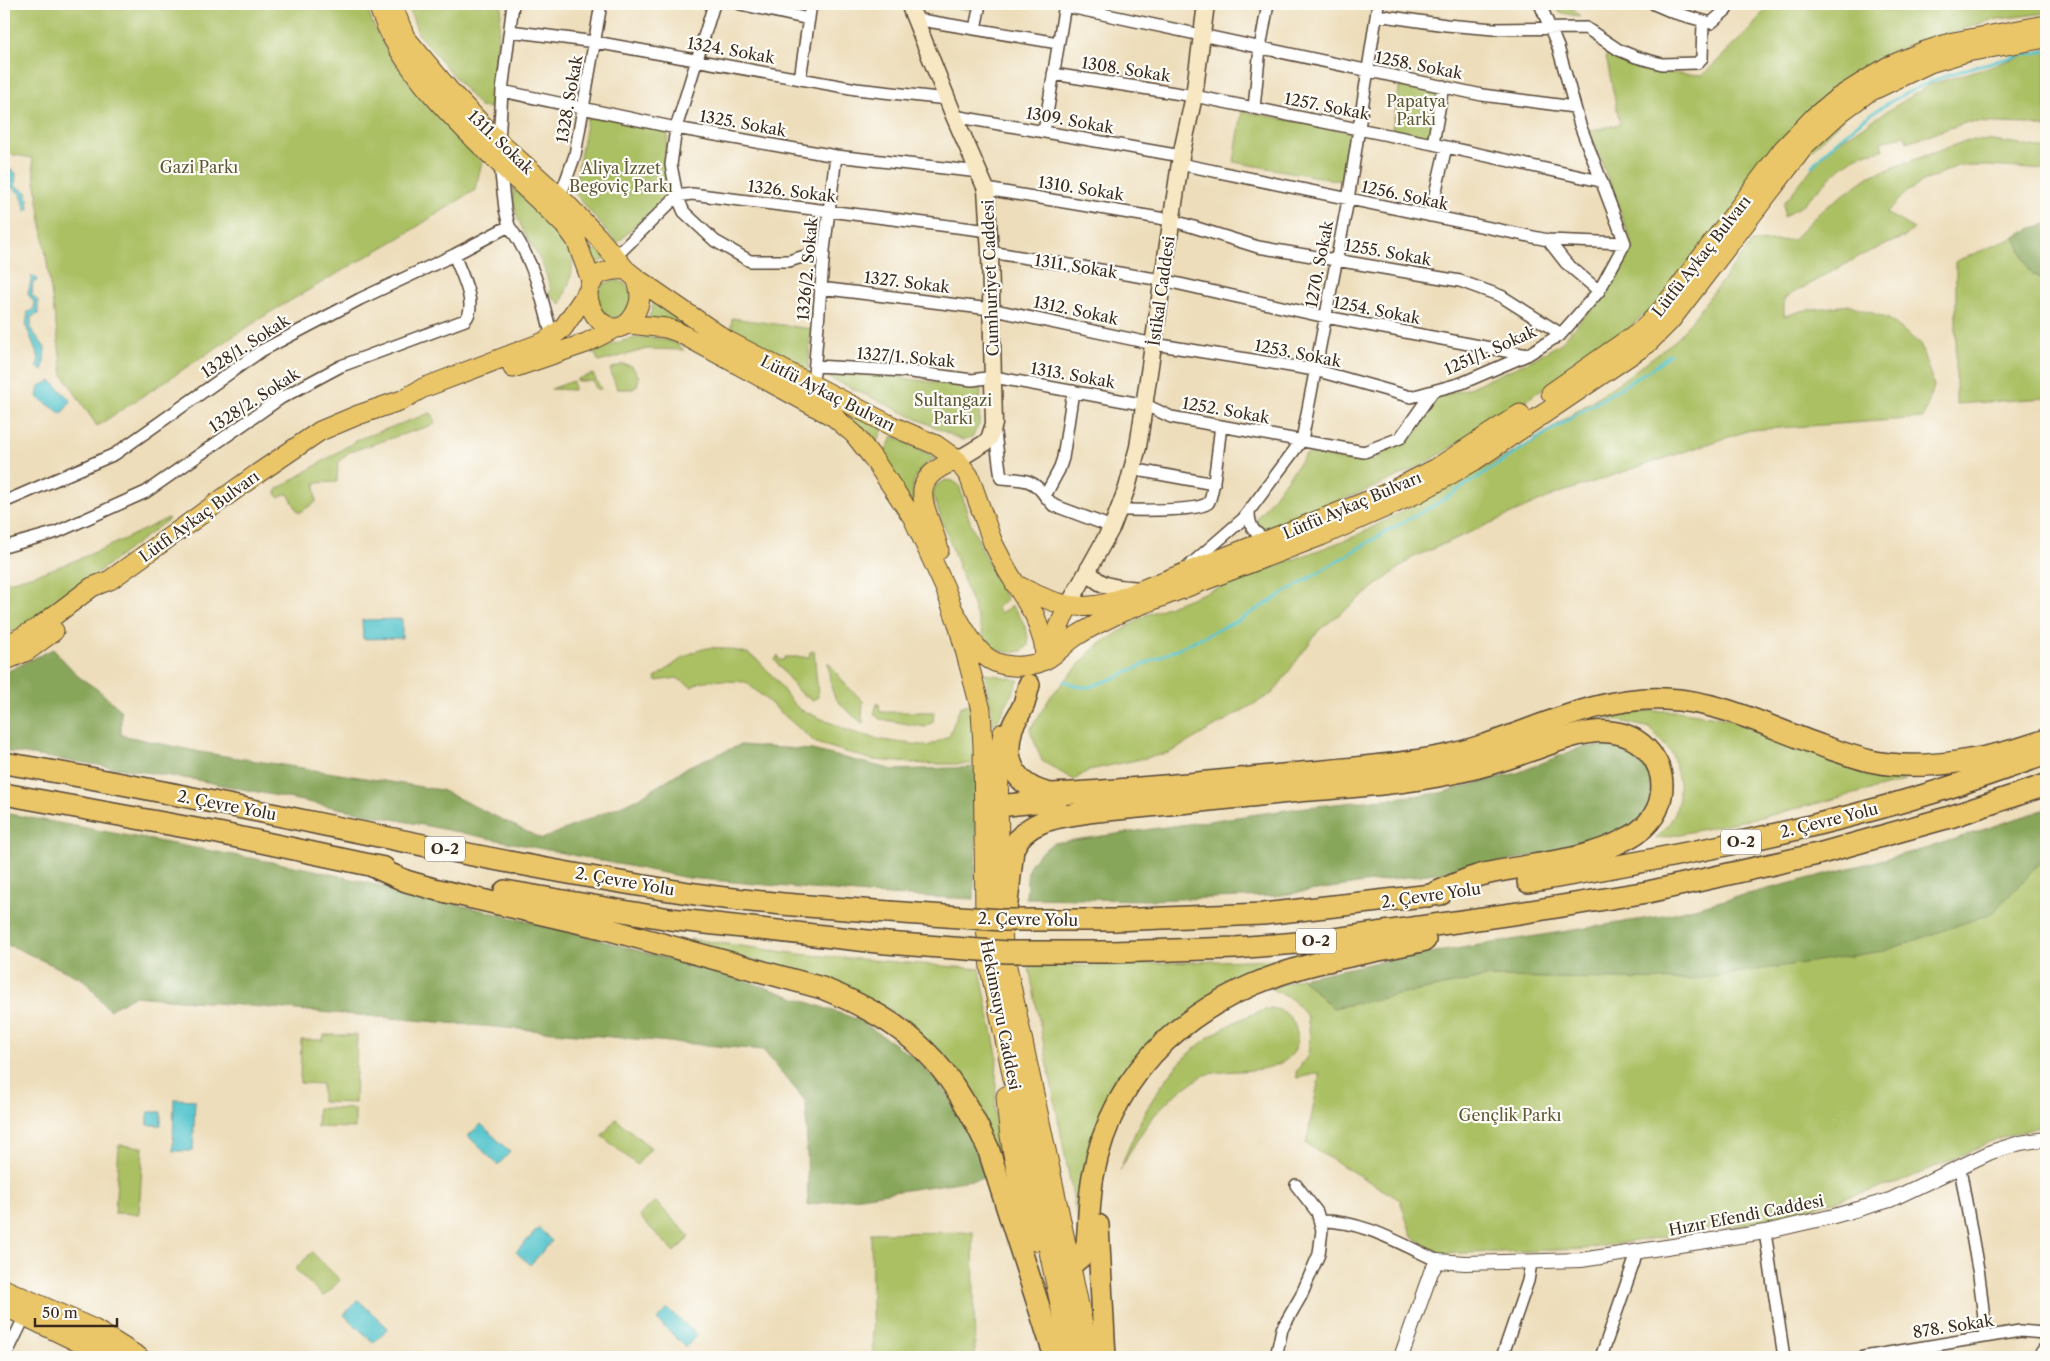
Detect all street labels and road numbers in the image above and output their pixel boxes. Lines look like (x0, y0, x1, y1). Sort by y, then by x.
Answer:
street label: 1324. Sokak (686, 32, 777, 68)
street label: 1258. Sokak (1374, 47, 1465, 83)
street label: 1308. Sokak (1080, 52, 1173, 86)
street label: 1328. Sokak (551, 53, 587, 144)
street label: 1257. Sokak (1283, 88, 1372, 124)
street label: 1309. Sokak (1025, 102, 1116, 138)
street label: 1311. Sokak (464, 106, 538, 179)
street label: 1325. Sokak (698, 106, 789, 141)
street label: 1310. Sokak (1037, 171, 1126, 205)
street label: 1326. Sokak (747, 176, 838, 206)
street label: 1256. Sokak (1360, 176, 1451, 214)
street label: Lütfü Aykaç Bulvarı (1647, 191, 1755, 321)
street label: Cumhuriyet Caddesi (977, 199, 1003, 357)
street label: 1326/2. Sokak (793, 216, 822, 321)
street label: 1270. Sokak (1301, 218, 1337, 309)
street label: İstikal Caddesi (1143, 235, 1179, 347)
street label: 1255. Sokak (1343, 235, 1434, 270)
street label: 1311. Sokak (1033, 250, 1120, 283)
street label: 1327. Sokak (863, 267, 952, 297)
street label: 1312. Sokak (1032, 291, 1121, 329)
street label: 1254. Sokak (1332, 292, 1423, 328)
street label: 1328/1. Sokak (197, 310, 293, 382)
street label: 1251/1. Sokak (1441, 321, 1540, 379)
street label: 1253. Sokak (1253, 335, 1344, 371)
street label: 1327/1. Sokak (856, 343, 957, 371)
street label: Lütfü Aykaç Bulvarı (757, 350, 899, 436)
street label: 1313. Sokak (1029, 358, 1118, 392)
street label: 1328/2. Sokak (205, 363, 303, 437)
street label: 1252. Sokak (1181, 392, 1272, 428)
street label: Lütfi Aykaç Bulvarı (135, 466, 263, 566)
street label: Lütfü Aykaç Bulvarı (1280, 467, 1424, 543)
street label: 2. Çevre Yolu (176, 786, 278, 824)
street label: 2. Çevre Yolu (1778, 798, 1880, 842)
road number: O-2 (1721, 830, 1761, 854)
road number: O-2 (425, 836, 465, 862)
street label: 2. Çevre Yolu (574, 862, 676, 900)
street label: 2. Çevre Yolu (1380, 878, 1482, 912)
street label: 2. Çevre Yolu (978, 908, 1078, 930)
road number: O-2 (1296, 928, 1336, 954)
street label: Hekimsuyu Caddesi (977, 938, 1025, 1092)
street label: Hızır Efendi Caddesi (1667, 1190, 1826, 1240)
street label: 878. Sokak (1911, 1310, 1995, 1342)

